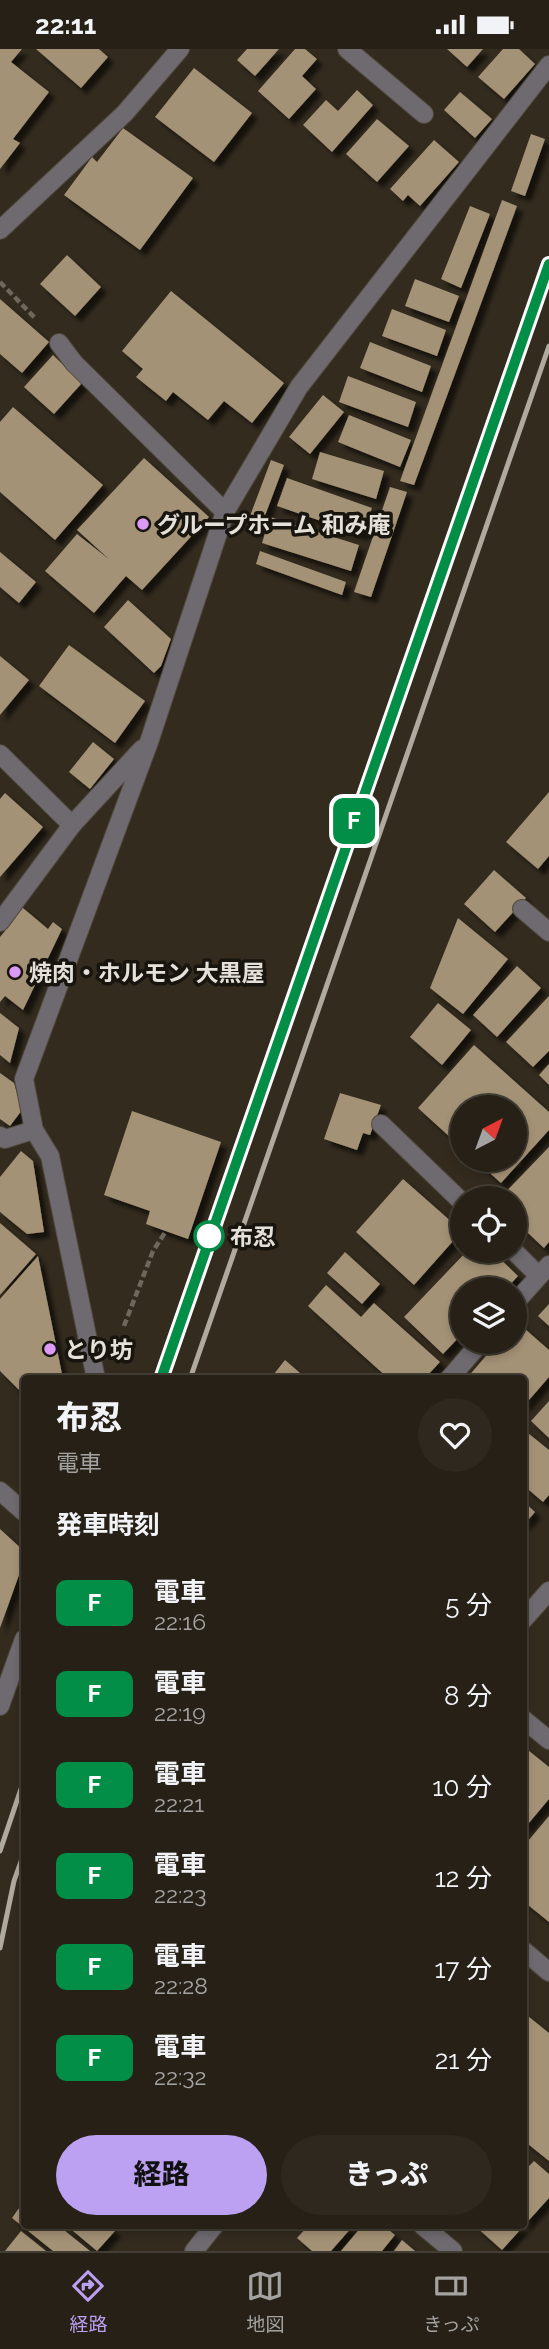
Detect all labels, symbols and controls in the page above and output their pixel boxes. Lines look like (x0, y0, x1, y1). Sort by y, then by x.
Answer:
text: 22:11 (35, 10, 96, 40)
place label: グループホーム 和み庵 (157, 511, 390, 538)
marker: グループホーム 和み庵 (135, 516, 151, 532)
line badge: F (331, 798, 377, 844)
text: F (347, 806, 361, 835)
place label: 焼肉・ホルモン 大黒屋 (29, 959, 265, 986)
marker: 焼肉・ホルモン 大黒屋 (7, 964, 23, 980)
north arrow (450, 1095, 527, 1173)
map controls (450, 1095, 527, 1354)
button: locate (450, 1186, 527, 1263)
marker: 布忍 (194, 1221, 224, 1251)
place label: 布忍 (230, 1223, 276, 1250)
button: layers (450, 1277, 527, 1354)
place label: とり坊 (64, 1336, 133, 1363)
marker: とり坊 (42, 1341, 58, 1357)
text: 布忍 (56, 1398, 122, 1437)
button: heart (418, 1398, 492, 1472)
text: 電車 (56, 1449, 102, 1476)
text: 発車時刻 (56, 1510, 160, 1540)
text: 電車 (154, 1577, 206, 1607)
text: F (88, 1588, 101, 1617)
text: 5 分 (445, 1590, 492, 1620)
text: 22:16 (154, 1608, 206, 1635)
text: 電車 (154, 1668, 206, 1698)
text: F (88, 1679, 101, 1708)
text: 8 分 (444, 1681, 492, 1711)
text: 22:19 (154, 1699, 206, 1726)
text: 電車 (154, 1759, 206, 1789)
text: F (88, 1770, 101, 1799)
text: 10 分 (432, 1772, 492, 1802)
text: 22:21 (154, 1790, 204, 1817)
text: 電車 (154, 1850, 206, 1880)
text: F (88, 1861, 101, 1890)
text: 12 分 (435, 1863, 492, 1893)
text: 22:23 (154, 1881, 207, 1908)
text: 電車 (154, 1941, 206, 1971)
text: F (88, 1952, 101, 1981)
text: 17 分 (434, 1954, 492, 1984)
text: 22:28 (154, 1972, 208, 1999)
text: 電車 (154, 2032, 206, 2062)
text: F (88, 2043, 101, 2072)
text: 21 分 (435, 2045, 492, 2075)
text: 22:32 (154, 2063, 207, 2090)
button: 経路 (56, 2135, 267, 2215)
button: きっぷ (281, 2135, 492, 2215)
tab: 経路 (69, 2267, 107, 2336)
tab: 地図 (246, 2267, 284, 2336)
tab: きっぷ (423, 2267, 480, 2336)

